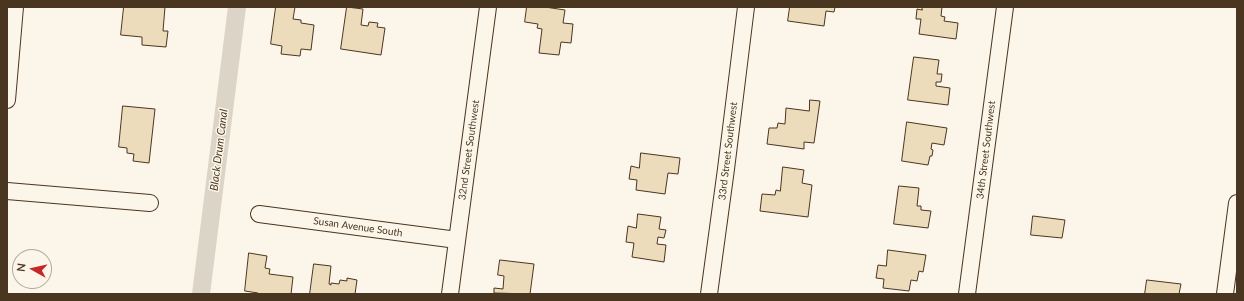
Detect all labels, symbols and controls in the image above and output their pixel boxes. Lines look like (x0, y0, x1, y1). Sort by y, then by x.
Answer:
street label: 32nd Street Southwest (456, 99, 482, 201)
street label: 34th Street Southwest (974, 100, 998, 200)
street label: 33rd Street Southwest (716, 101, 740, 201)
water label: Black Drum Canal (207, 108, 231, 192)
street label: Susan Avenue South (313, 215, 403, 239)
north arrow (12, 249, 52, 289)
text: N (14, 262, 28, 273)

